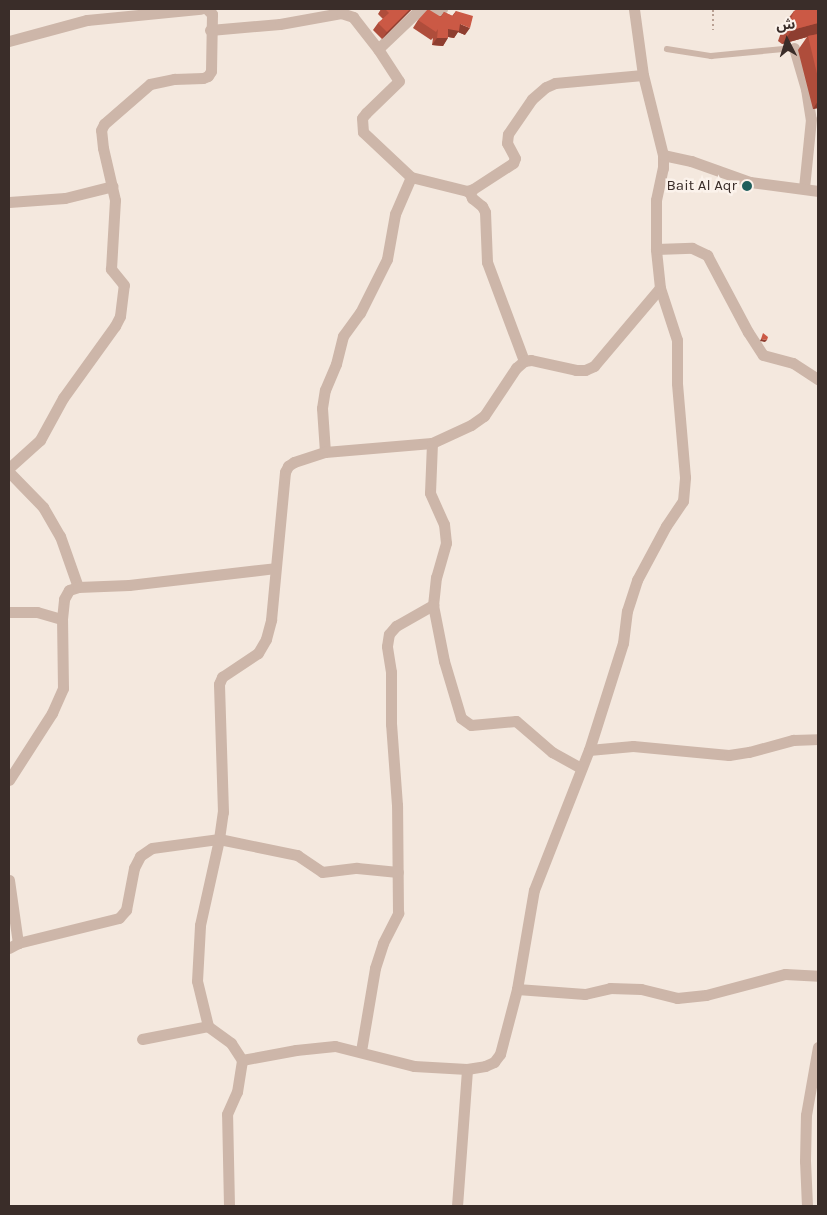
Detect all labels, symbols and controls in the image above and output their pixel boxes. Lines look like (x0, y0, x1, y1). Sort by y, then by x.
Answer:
north arrow (762, 15, 812, 65)
text: ش (775, 15, 796, 34)
place label: Bait Al Aqr (667, 177, 737, 195)
marker: Bait Al Aqr (741, 180, 753, 192)

